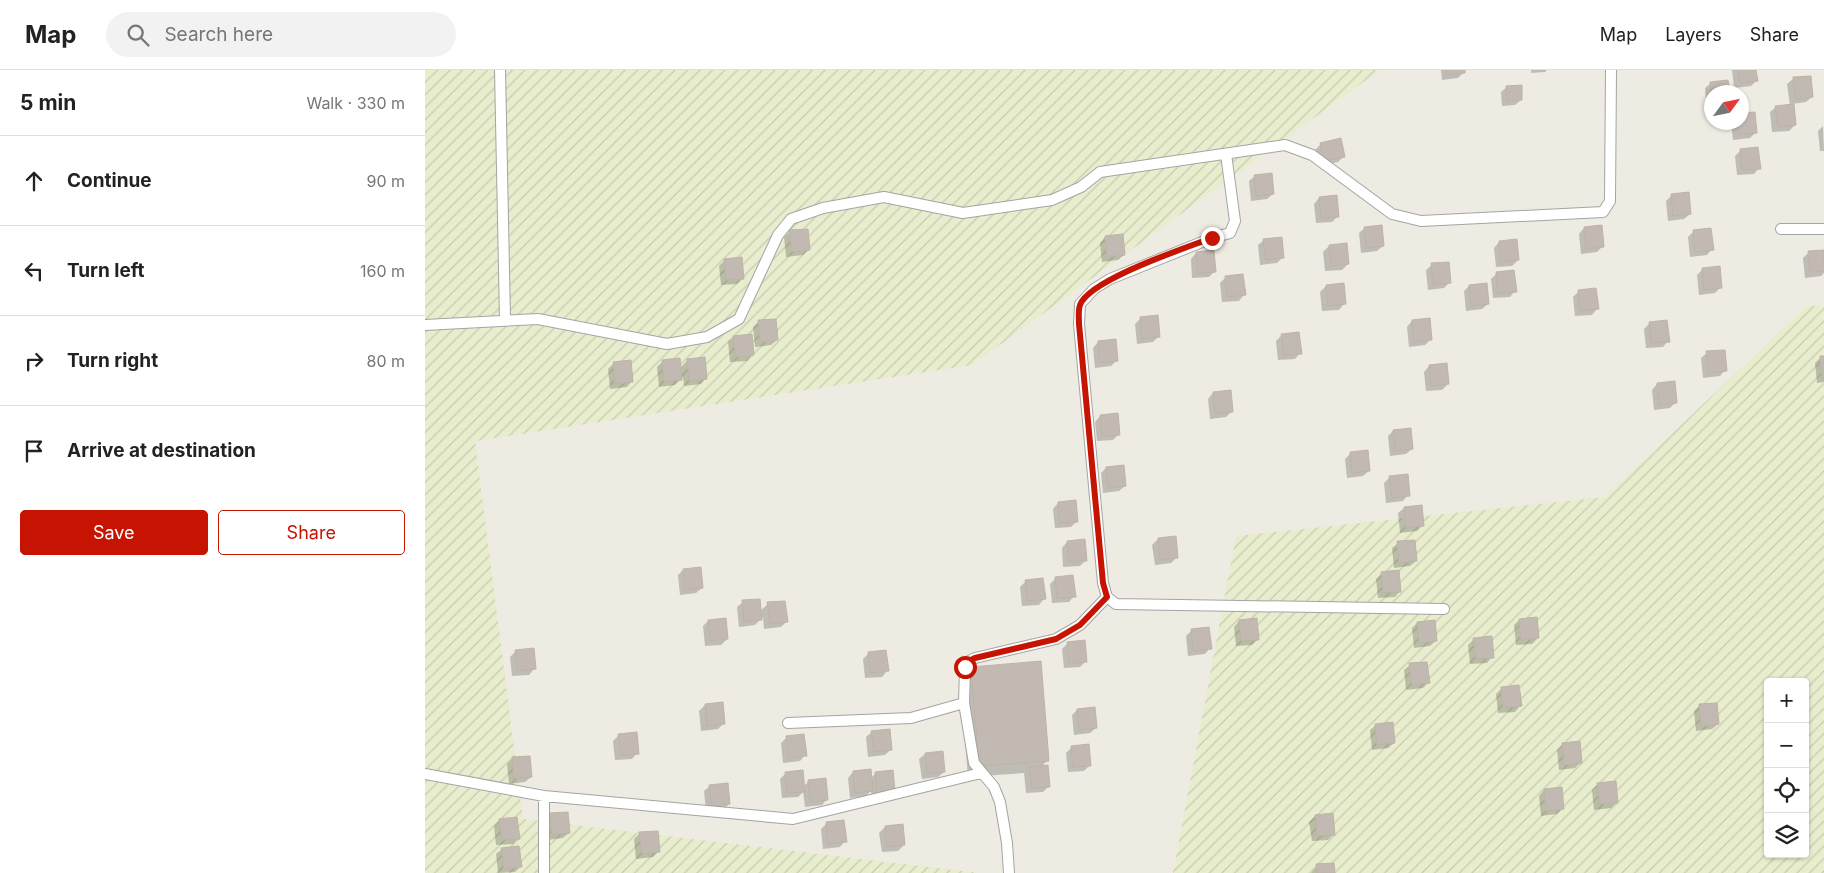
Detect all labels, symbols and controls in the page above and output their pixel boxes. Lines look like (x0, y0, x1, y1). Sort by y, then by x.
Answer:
search box (106, 12, 456, 57)
text: Map (25, 20, 76, 49)
icon: search (124, 21, 152, 49)
text: Search here (164, 23, 273, 46)
text: Map (1600, 24, 1637, 45)
text: Layers (1665, 24, 1722, 45)
text: Share (1750, 24, 1799, 45)
north arrow (1704, 85, 1749, 130)
text: 5 min (20, 90, 76, 115)
text: Walk · 330 m (306, 93, 405, 113)
icon: ahead (20, 167, 48, 195)
text: Continue (67, 169, 152, 192)
text: 90 m (366, 171, 405, 191)
route end (1201, 227, 1224, 250)
icon: left (20, 257, 48, 285)
text: Turn left (67, 259, 145, 282)
text: 160 m (360, 261, 405, 281)
icon: right (20, 347, 48, 375)
text: Turn right (67, 349, 158, 372)
text: 80 m (366, 351, 405, 371)
icon: arrive (20, 437, 48, 465)
text: Arrive at destination (67, 439, 256, 462)
button: Save (20, 510, 208, 555)
button: Share (218, 510, 405, 555)
route start (954, 656, 977, 679)
map controls (1764, 678, 1809, 858)
button: + (1764, 678, 1809, 723)
button: − (1764, 723, 1809, 768)
button: locate (1764, 768, 1809, 813)
button: layers (1764, 813, 1809, 858)

